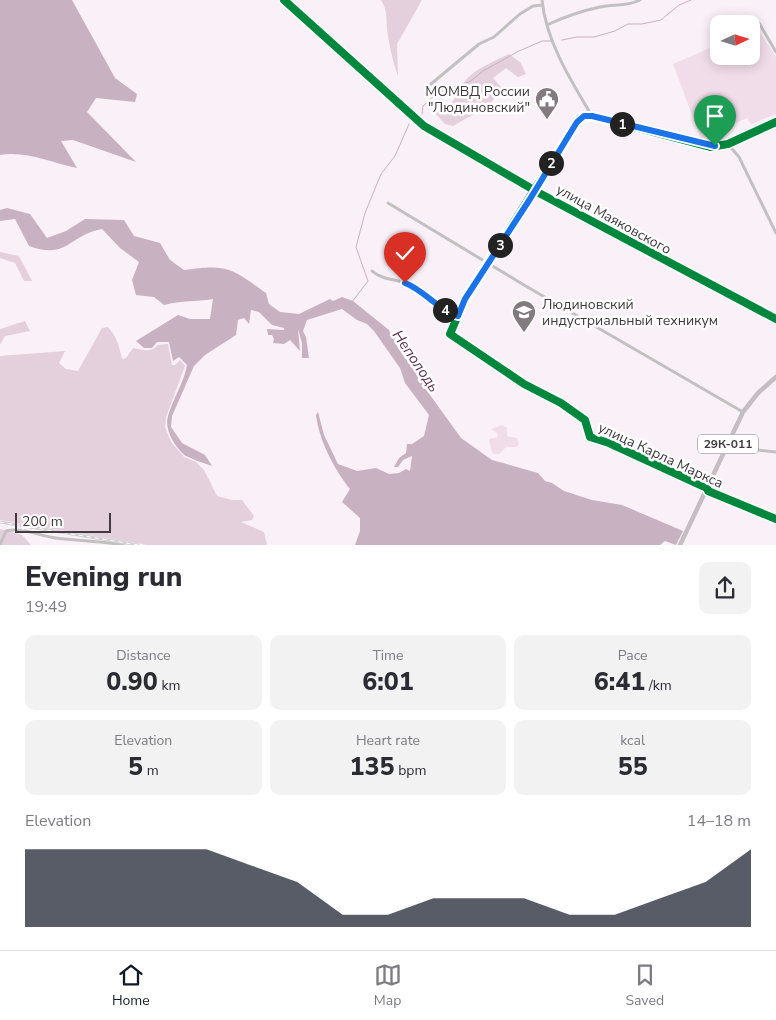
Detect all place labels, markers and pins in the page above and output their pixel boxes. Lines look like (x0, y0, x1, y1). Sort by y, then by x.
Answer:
place label: МОМВД России "Людиновский" (425, 82, 530, 117)
public building icon: МОМВД России "Людиновский" (534, 86, 560, 120)
pin (694, 95, 736, 146)
pin: 1 (610, 112, 634, 136)
pin: 2 (538, 150, 564, 176)
pin (384, 232, 426, 283)
pin: 3 (488, 232, 512, 258)
place label: Людиновский индустриальный техникум (542, 295, 718, 330)
pin: 4 (432, 298, 458, 322)
school or university icon: Людиновский индустриальный техникум (511, 299, 537, 333)

